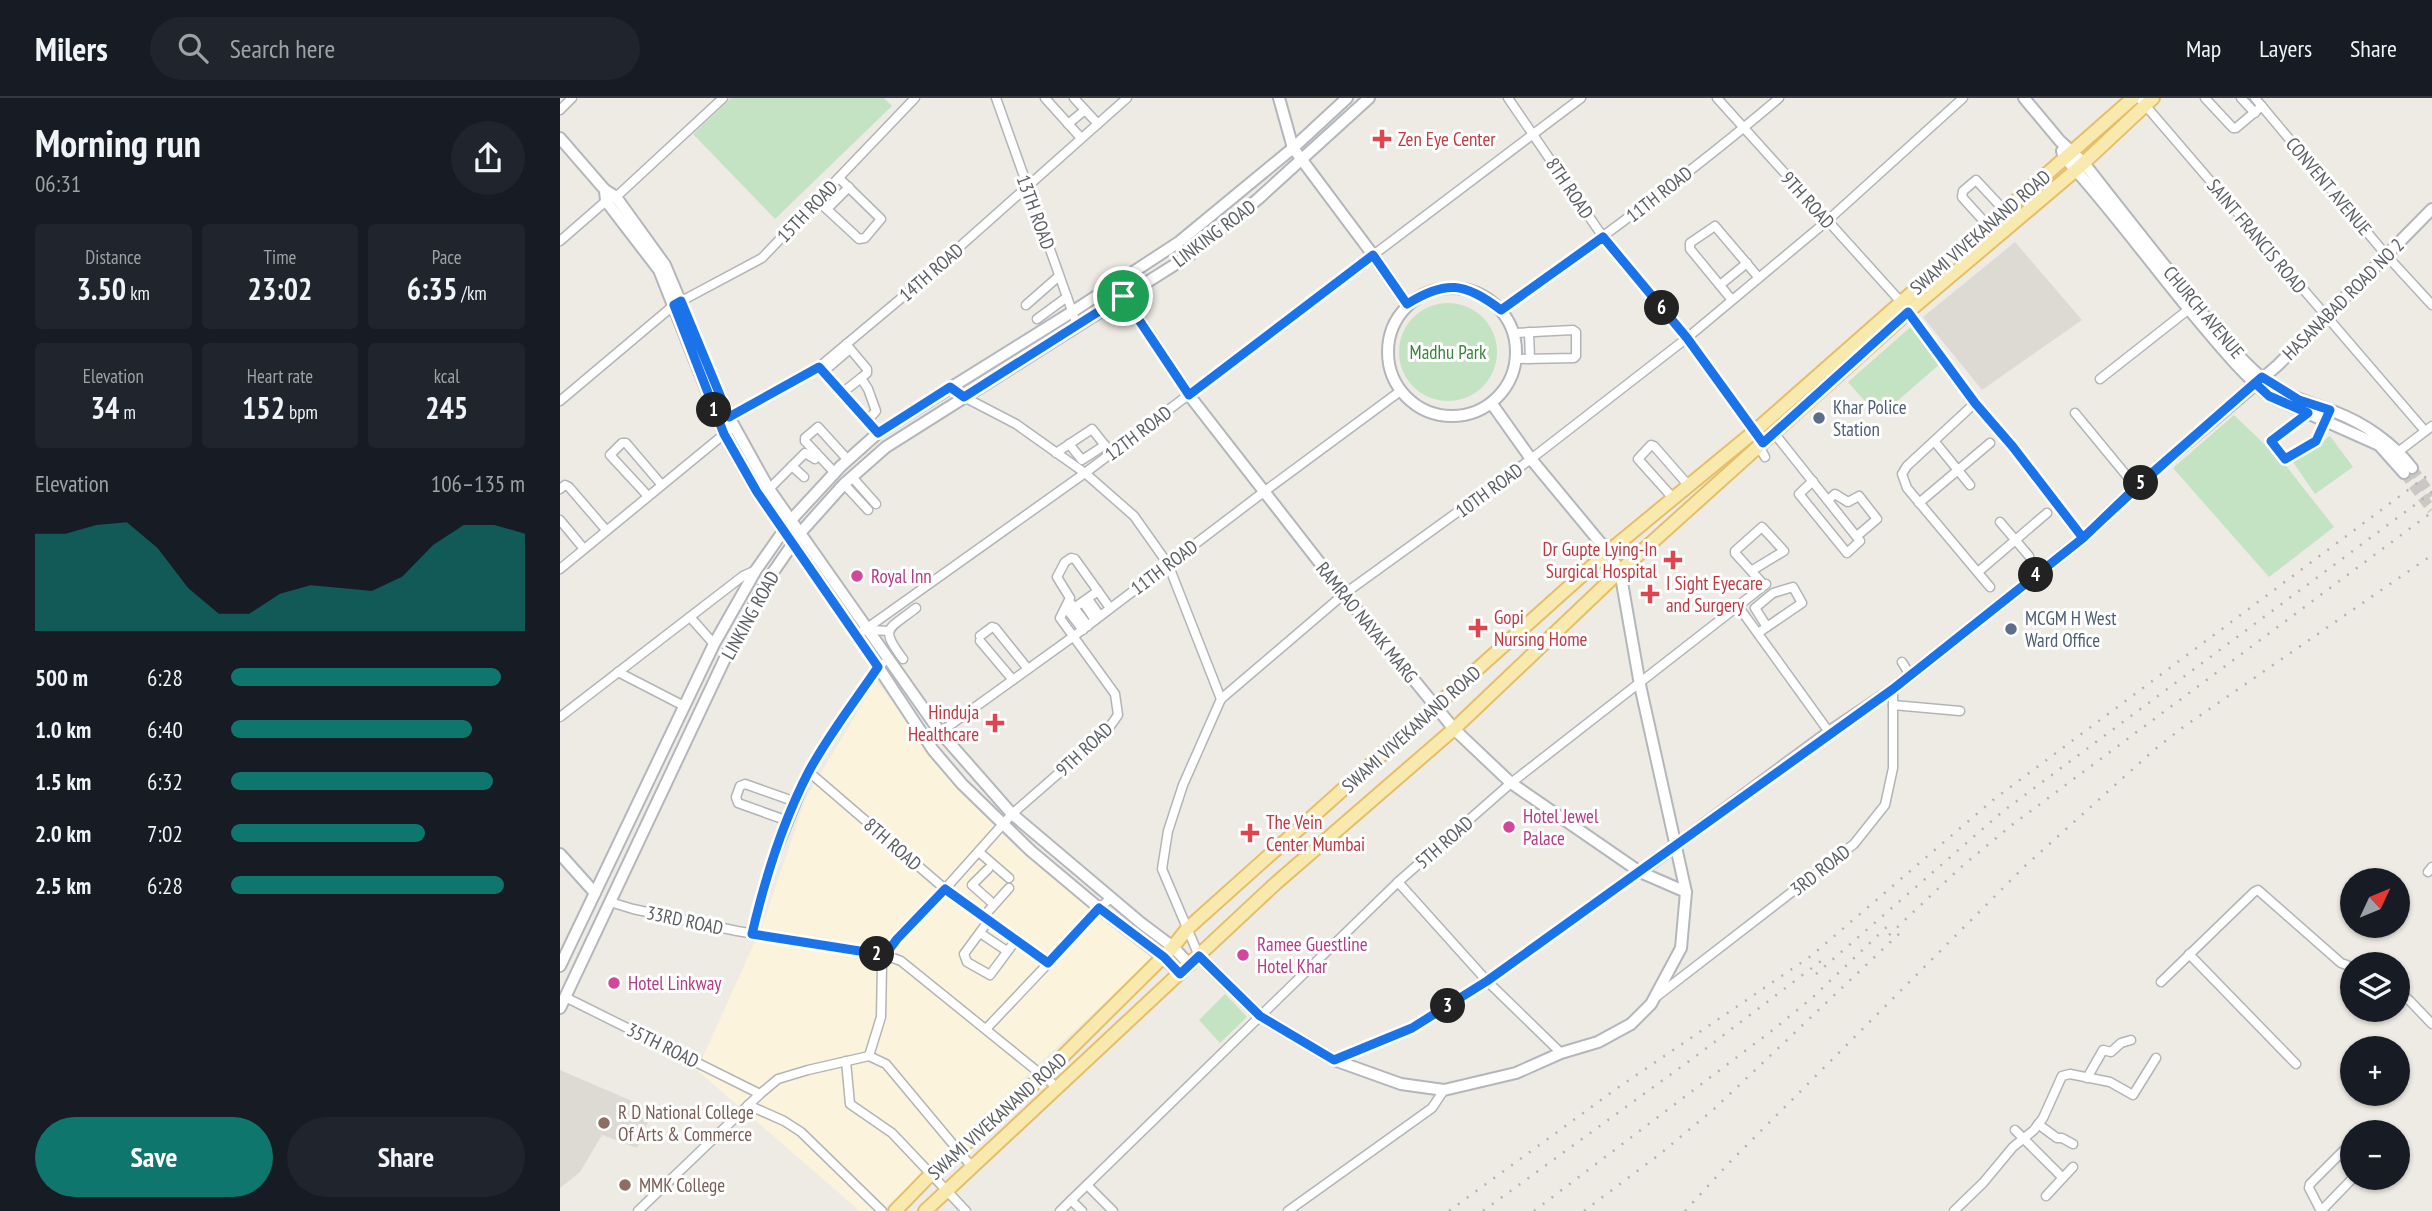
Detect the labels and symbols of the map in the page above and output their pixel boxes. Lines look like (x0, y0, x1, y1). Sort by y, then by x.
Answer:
place label: Zen Eye Center (1398, 127, 1496, 151)
marker: Zen Eye Center (1372, 129, 1392, 149)
street label: CONVENT AVENUE (2281, 132, 2377, 240)
street label: 8TH ROAD (1541, 153, 1599, 223)
street label: 11TH ROAD (1621, 161, 1697, 227)
street label: SWAMI VIVEKANAND ROAD (1905, 164, 2055, 300)
street label: 9TH ROAD (1776, 166, 1840, 234)
street label: 13TH ROAD (1011, 172, 1061, 252)
street label: SAINT FRANCIS ROAD (2202, 174, 2312, 298)
street label: 15TH ROAD (771, 175, 843, 247)
street label: LINKING ROAD (1168, 194, 1260, 272)
street label: HASANABAD ROAD NO 2 (2277, 233, 2409, 365)
street label: 14TH ROAD (894, 238, 968, 306)
street label: CHURCH AVENUE (2158, 261, 2250, 363)
pin (1093, 266, 1153, 326)
pin: 6 (1644, 290, 1680, 326)
park label: Madhu Park (1410, 340, 1487, 364)
pin: 1 (696, 392, 732, 428)
place label: Khar Police Station (1833, 395, 1907, 441)
street label: 12TH ROAD (1100, 400, 1176, 466)
marker: Khar Police Station (1811, 410, 1827, 426)
street label: 10TH ROAD (1451, 458, 1527, 522)
pin: 5 (2124, 466, 2158, 500)
street label: 11TH ROAD (1126, 534, 1202, 600)
place label: Dr Gupte Lying-In Surgical Hospital (1542, 537, 1658, 583)
marker: Dr Gupte Lying-In Surgical Hospital (1663, 550, 1683, 570)
street label: RAMRAO NAYAK MARG (1311, 557, 1423, 687)
pin: 4 (2018, 558, 2054, 592)
place label: Royal Inn (871, 564, 932, 588)
street label: LINKING ROAD (716, 567, 784, 663)
marker: Royal Inn (849, 568, 865, 584)
place label: I Sight Eyecare and Surgery (1666, 571, 1763, 617)
marker: I Sight Eyecare and Surgery (1640, 584, 1660, 604)
place label: Gopi Nursing Home (1494, 605, 1588, 651)
place label: MCGM H West Ward Office (2025, 606, 2117, 652)
marker: Gopi Nursing Home (1468, 618, 1488, 638)
marker: MCGM H West Ward Office (2003, 621, 2019, 637)
street label: SWAMI VIVEKANAND ROAD (1337, 660, 1485, 798)
place label: Hinduja Healthcare (908, 700, 979, 746)
marker: Hinduja Healthcare (985, 713, 1005, 733)
street label: 9TH ROAD (1051, 717, 1117, 781)
place label: Hotel Jewel Palace (1523, 804, 1599, 850)
place label: The Vein Center Mumbai (1266, 810, 1365, 856)
street label: 5TH ROAD (1410, 810, 1478, 874)
street label: 8TH ROAD (859, 812, 927, 876)
marker: Hotel Jewel Palace (1501, 819, 1517, 835)
marker: The Vein Center Mumbai (1240, 823, 1260, 843)
street label: 3RD ROAD (1785, 839, 1855, 901)
north arrow (2340, 868, 2410, 938)
street label: 33RD ROAD (644, 900, 726, 940)
place label: Ramee Guestline Hotel Khar (1257, 932, 1368, 978)
pin: 2 (860, 936, 894, 972)
marker: Ramee Guestline Hotel Khar (1235, 947, 1251, 963)
place label: Hotel Linkway (628, 971, 722, 995)
marker: Hotel Linkway (606, 975, 622, 991)
pin: 3 (1430, 988, 1466, 1024)
street label: 35TH ROAD (623, 1017, 703, 1073)
street label: SWAMI VIVEKANAND ROAD (923, 1047, 1071, 1185)
place label: R D National College Of Arts & Commerce (618, 1100, 754, 1146)
marker: R D National College Of Arts & Commerce (596, 1115, 612, 1131)
place label: MMK College (639, 1173, 725, 1197)
marker: MMK College (617, 1177, 633, 1193)

